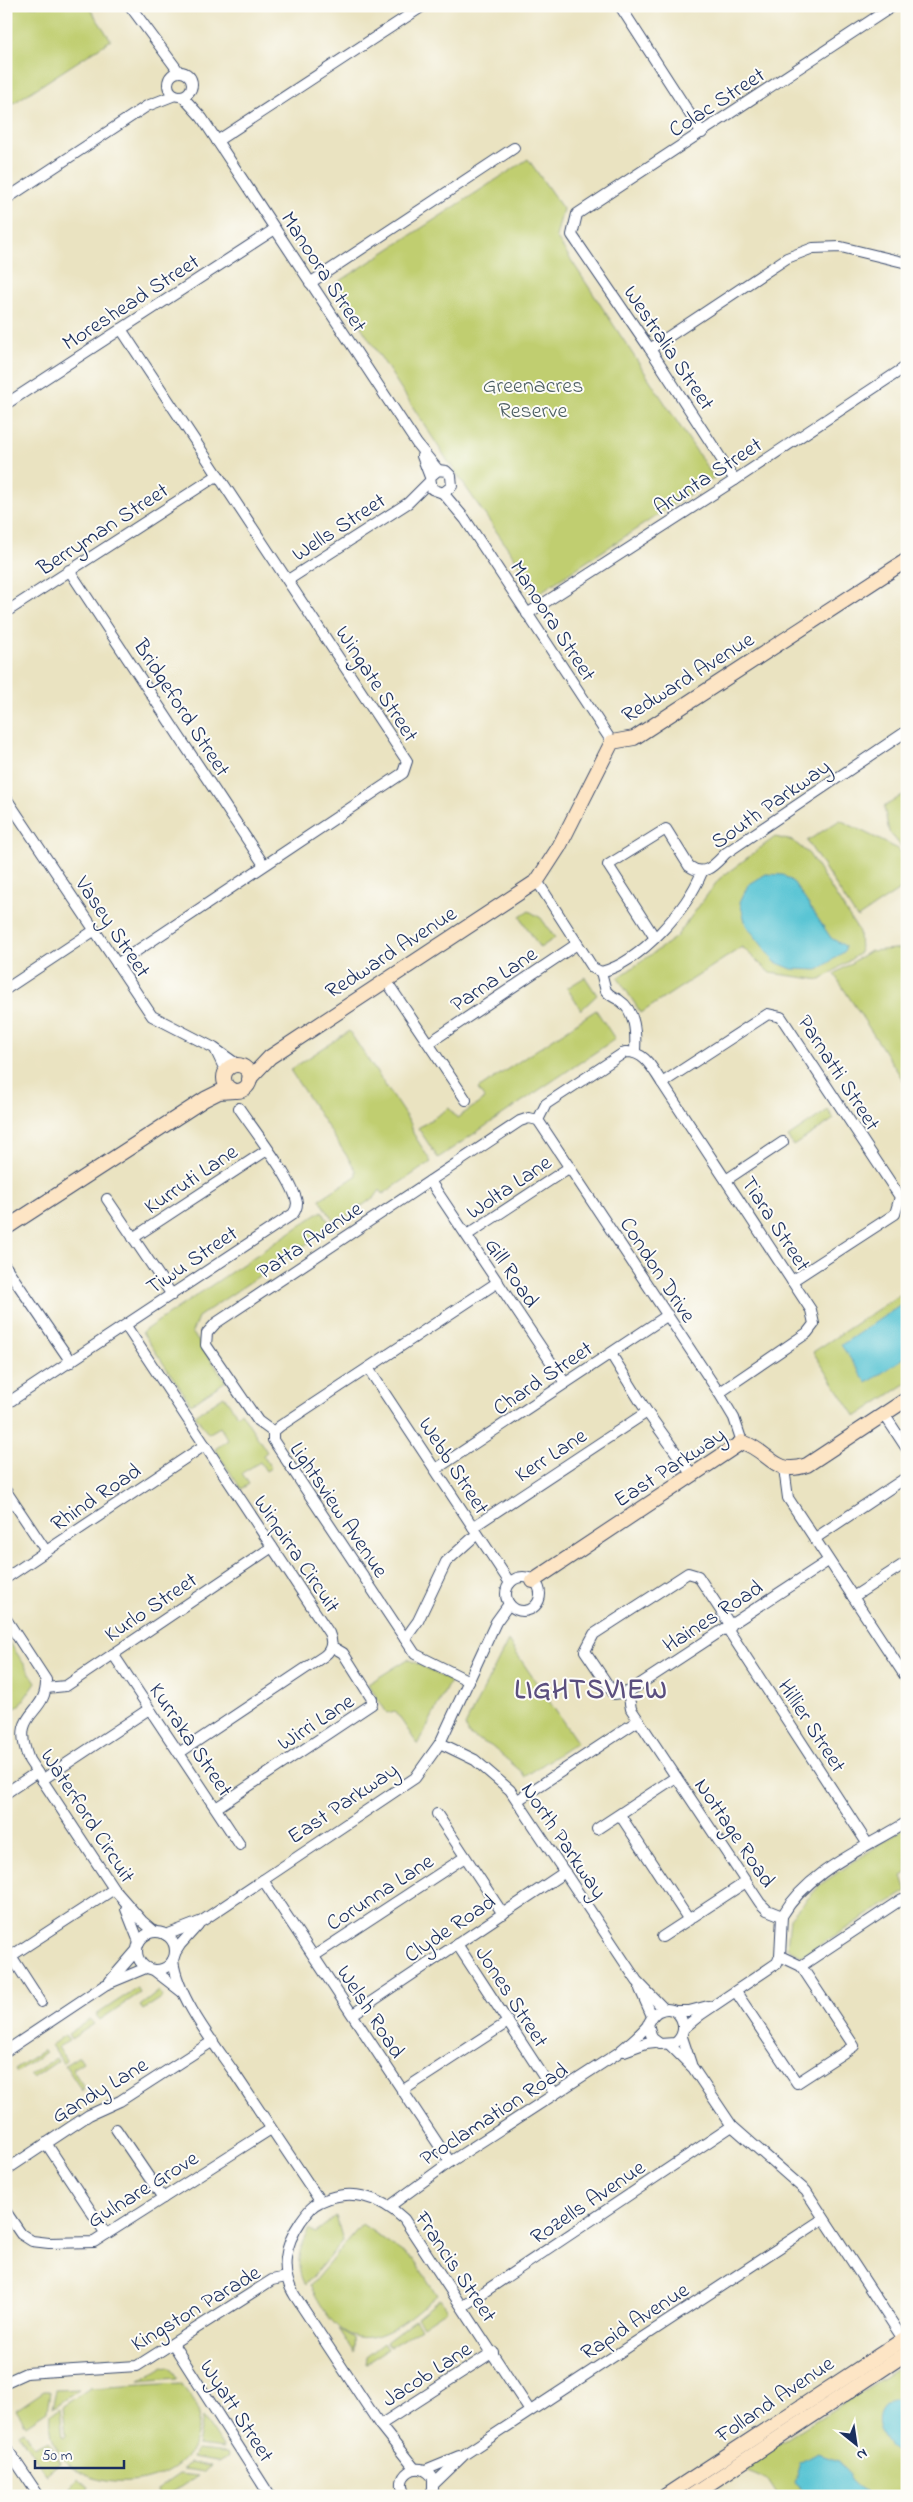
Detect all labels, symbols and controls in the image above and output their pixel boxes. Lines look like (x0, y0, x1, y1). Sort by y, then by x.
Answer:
street label: Colac Street (663, 60, 773, 147)
street label: Manoora Street (271, 206, 374, 340)
street label: Moreshead Street (57, 247, 207, 360)
street label: Westralia Street (614, 280, 722, 418)
park label: Greenacres Reserve (483, 371, 583, 428)
street label: Arunta Street (648, 430, 770, 525)
street label: Berryman Street (31, 476, 177, 587)
street label: Wells Street (286, 486, 393, 571)
street label: Manoora Street (500, 555, 603, 689)
street label: Wingate Street (325, 620, 425, 750)
street label: Redward Avenue (616, 625, 761, 732)
street label: Bridgeford Street (123, 633, 237, 785)
street label: South Parkway (705, 752, 839, 859)
street label: Vasey Street (64, 870, 158, 986)
street label: Redward Avenue (320, 899, 464, 1008)
street label: Parna Lane (445, 939, 545, 1021)
street label: Parnatti Street (788, 1009, 887, 1138)
street label: Kurruti Lane (138, 1137, 245, 1224)
street label: Wolta Lane (461, 1148, 559, 1229)
street label: Tiara Street (732, 1171, 818, 1279)
street label: Patta Avenue (251, 1194, 370, 1289)
street label: Condon Drive (610, 1211, 703, 1330)
street label: Tiwu Street (140, 1219, 245, 1304)
street label: Gill Road (475, 1232, 546, 1315)
street label: Chard Street (487, 1334, 601, 1425)
street label: Webb Street (409, 1412, 496, 1522)
street label: East Parkway (608, 1420, 733, 1518)
street label: Kerr Lane (509, 1421, 594, 1492)
street label: Lightsview Avenue (279, 1436, 395, 1586)
street label: Rhind Road (45, 1456, 148, 1541)
street label: Winpirra Circuit (244, 1489, 347, 1621)
street label: Kurlo Street (99, 1565, 205, 1651)
street label: Haines Road (657, 1573, 770, 1662)
district label: LIGHTSVIEW (514, 1671, 668, 1712)
street label: Hillier Street (768, 1674, 853, 1780)
street label: Kurraka Street (140, 1677, 240, 1804)
street label: Wirri Lane (272, 1687, 362, 1760)
street label: Waterford Circuit (31, 1743, 142, 1891)
street label: East Parkway (282, 1756, 406, 1854)
street label: Nottage Road (684, 1772, 782, 1895)
street label: North Parkway (511, 1777, 613, 1907)
street label: Corunna Lane (320, 1847, 441, 1940)
street label: Clyde Road (399, 1887, 503, 1973)
street label: Jones Street (466, 1941, 556, 2055)
street label: Welsh Road (327, 1960, 412, 2066)
street label: Gandy Lane (46, 2050, 155, 2134)
street label: Proclamation Road (414, 2056, 575, 2175)
street label: Gulnare Grove (82, 2144, 206, 2237)
street label: Rozells Avenue (525, 2153, 653, 2254)
street label: Francis Street (405, 2205, 504, 2330)
street label: Kingston Parade (126, 2258, 268, 2362)
street label: Rapid Avenue (575, 2275, 696, 2370)
street label: Jacob Lane (377, 2335, 479, 2416)
street label: Folland Avenue (709, 2349, 841, 2453)
street label: Wyatt Street (189, 2354, 281, 2470)
north arrow (830, 2420, 880, 2470)
scale bar (35, 2437, 124, 2469)
text: N (852, 2443, 871, 2465)
text: 50 m (42, 2445, 73, 2467)

